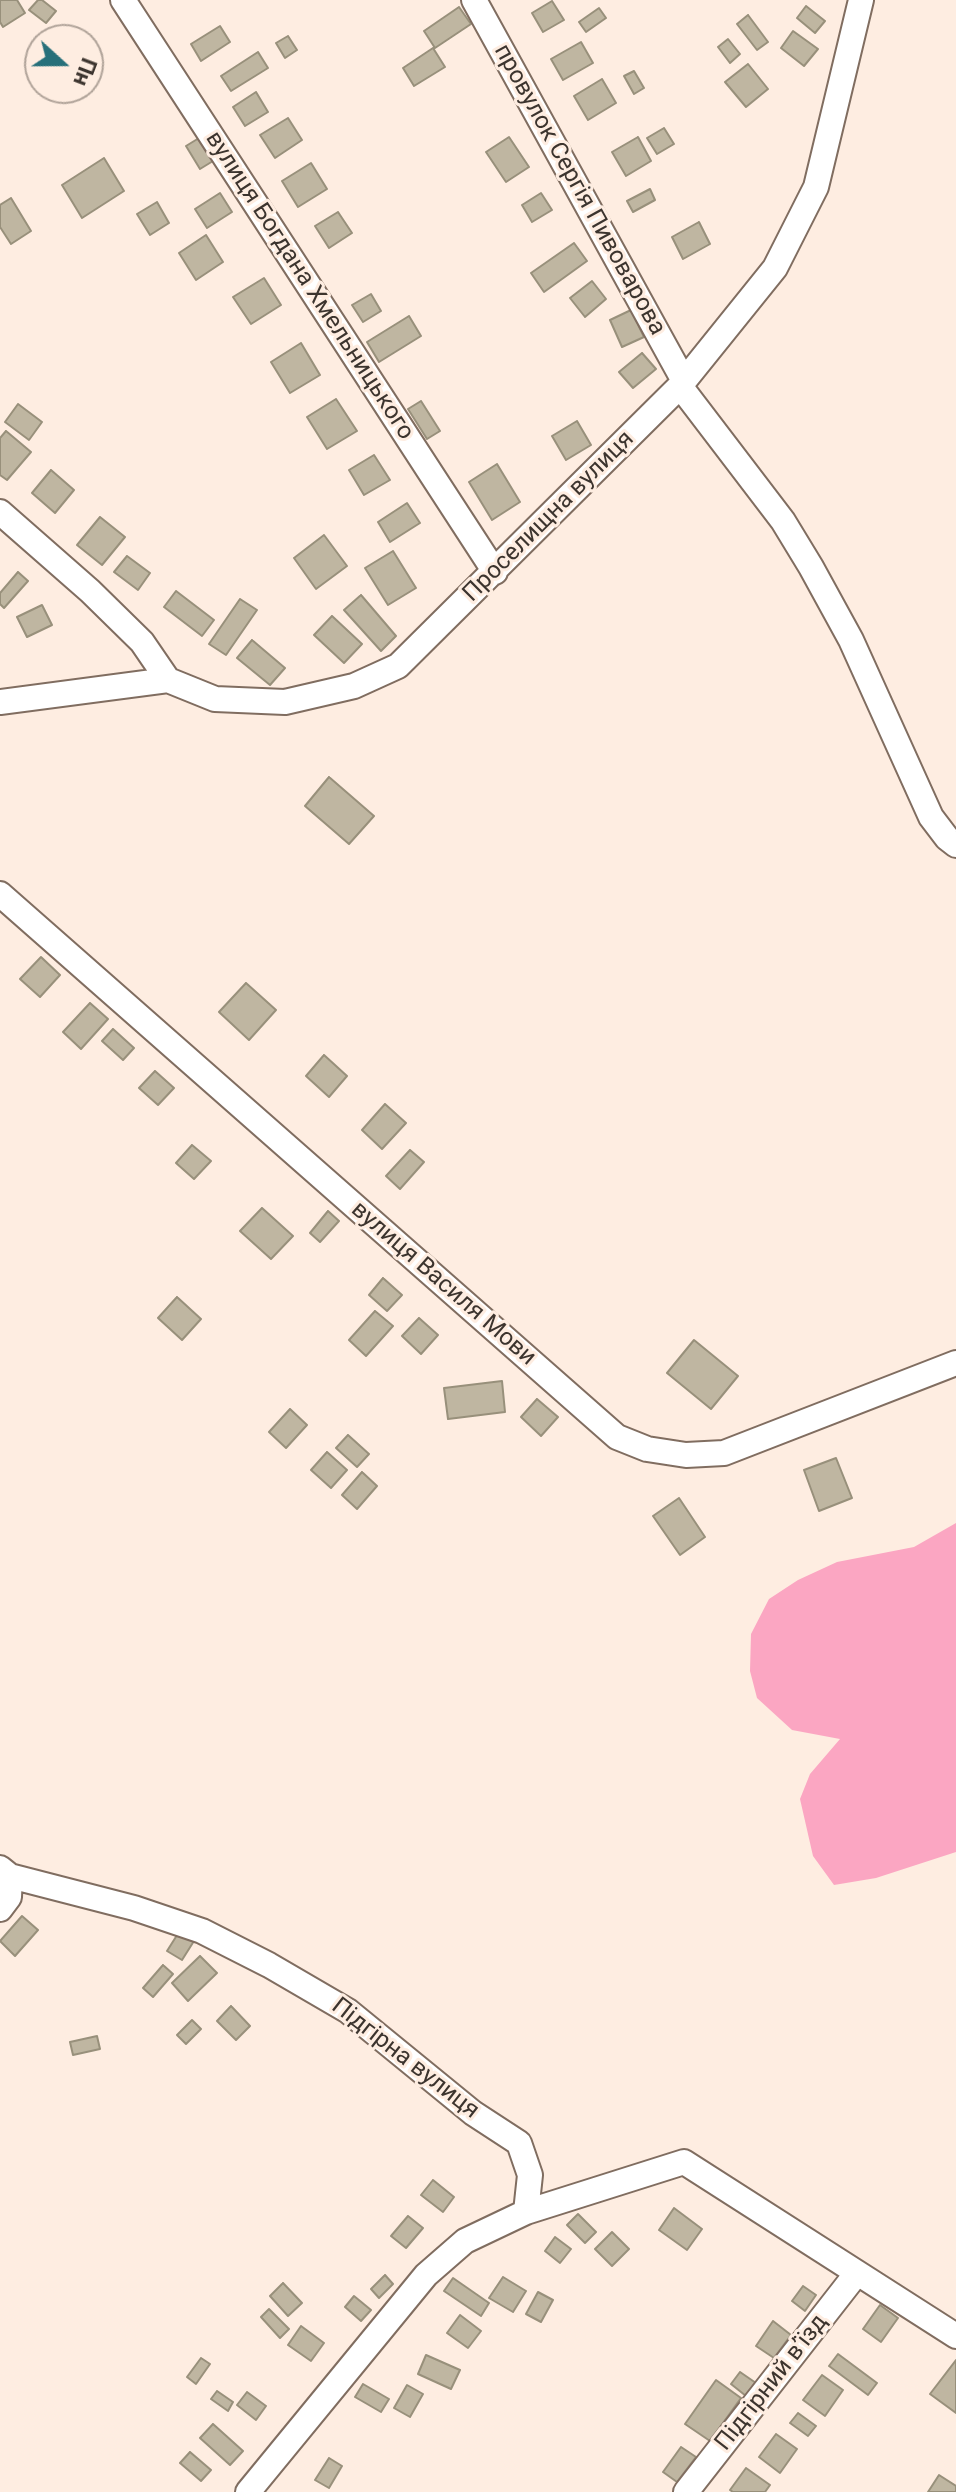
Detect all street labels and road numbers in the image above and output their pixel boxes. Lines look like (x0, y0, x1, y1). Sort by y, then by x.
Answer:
street label: провулок Сергія Пивоварова (487, 40, 671, 340)
street label: вулиця Богдана Хмельницького (198, 126, 420, 446)
street label: Проселищна вулиця (458, 426, 640, 608)
street label: вулиця Василя Мови (345, 1196, 541, 1372)
street label: Підгірна вулиця (325, 1992, 485, 2126)
street label: Підгірний в’їзд (710, 2309, 834, 2457)

